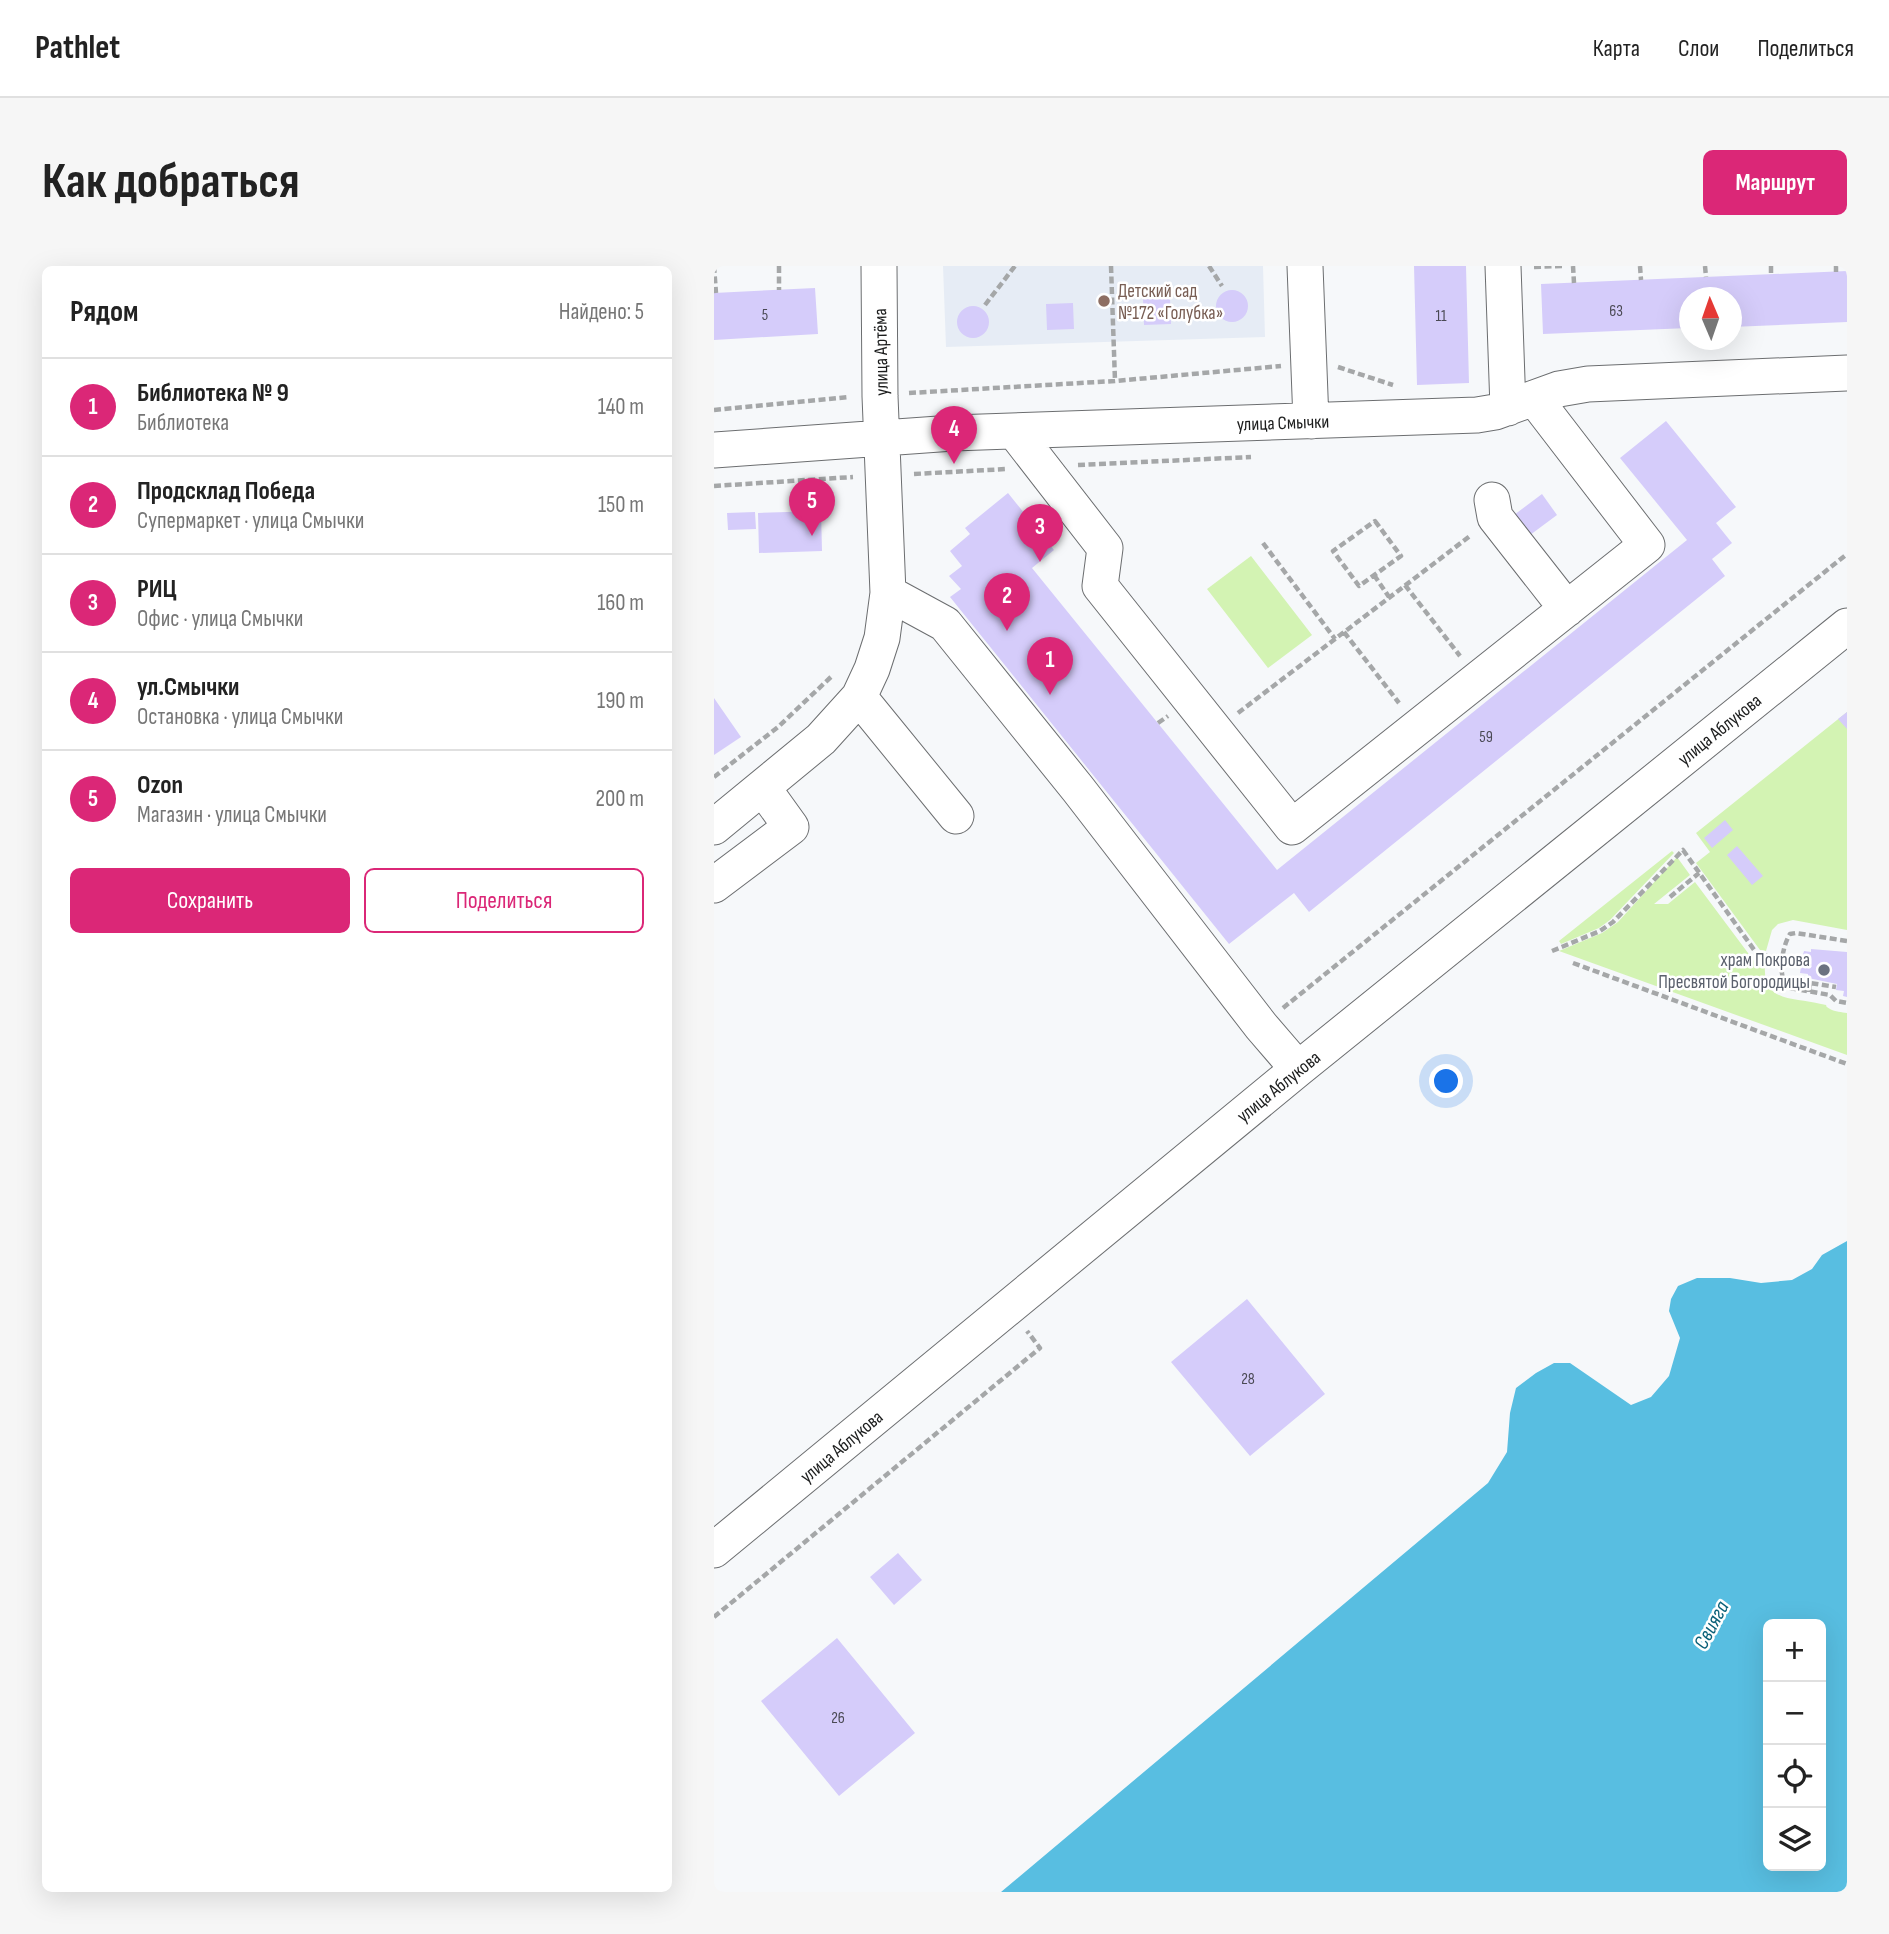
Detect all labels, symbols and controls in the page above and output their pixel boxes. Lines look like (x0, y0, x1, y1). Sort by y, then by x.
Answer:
text: Pathlet (35, 28, 120, 68)
text: Карта (1593, 34, 1640, 63)
text: Слои (1678, 34, 1719, 63)
text: Поделиться (1757, 34, 1854, 63)
button: Маршрут (1703, 150, 1847, 215)
text: Как добраться (42, 153, 300, 212)
place label: Детский сад №172 «Голубка» (1118, 280, 1223, 325)
north arrow (1679, 287, 1742, 350)
marker: Детский сад №172 «Голубка» (1096, 293, 1112, 309)
text: Рядом (70, 294, 138, 330)
text: Найдено: 5 (559, 298, 644, 326)
house number: 63 (1609, 302, 1623, 321)
house number: 5 (762, 306, 768, 325)
house number: 11 (1435, 307, 1447, 326)
street label: улица Артёма (869, 308, 894, 396)
text: Библиотека № 9 (137, 378, 289, 409)
text: 1 (88, 393, 98, 421)
text: 140 m (598, 393, 644, 421)
pin: 4 (931, 406, 977, 464)
text: Библиотека (137, 409, 229, 437)
street label: улица Смычки (1236, 410, 1330, 437)
text: Продсклад Победа (137, 476, 315, 507)
pin: 5 (789, 478, 835, 536)
text: 2 (88, 491, 98, 519)
text: 150 m (598, 491, 644, 519)
pin: 3 (1017, 504, 1063, 562)
text: Супермаркет · улица Смычки (137, 507, 364, 535)
pin: 2 (984, 573, 1030, 631)
text: РИЦ (137, 574, 177, 605)
text: 3 (88, 589, 98, 617)
text: 160 m (597, 589, 644, 617)
text: Офис · улица Смычки (137, 605, 303, 633)
pin: 1 (1027, 637, 1073, 695)
text: ул.Смычки (137, 672, 239, 703)
text: 4 (88, 687, 98, 715)
text: 190 m (597, 687, 644, 715)
street label: улица Аблукова (1673, 689, 1766, 771)
text: Остановка · улица Смычки (137, 703, 343, 731)
house number: 59 (1479, 728, 1493, 747)
text: Ozon (137, 770, 183, 801)
text: 5 (88, 785, 98, 813)
text: 200 m (596, 785, 644, 813)
text: Магазин · улица Смычки (137, 801, 327, 829)
button: Сохранить (70, 868, 350, 933)
button: Поделиться (364, 868, 644, 933)
place label: храм Покрова Пресвятой Богородицы (1658, 949, 1810, 994)
marker: храм Покрова Пресвятой Богородицы (1816, 962, 1832, 978)
street label: улица Аблукова (1232, 1046, 1325, 1128)
your location (1429, 1064, 1463, 1098)
house number: 28 (1241, 1370, 1255, 1389)
street label: улица Аблукова (796, 1406, 888, 1488)
water label: Свияга (1688, 1596, 1735, 1654)
map controls (1763, 1619, 1826, 1871)
button: + (1763, 1619, 1826, 1682)
button: − (1763, 1682, 1826, 1745)
house number: 26 (831, 1709, 845, 1728)
button: locate (1763, 1745, 1826, 1808)
button: layers (1763, 1808, 1826, 1871)

